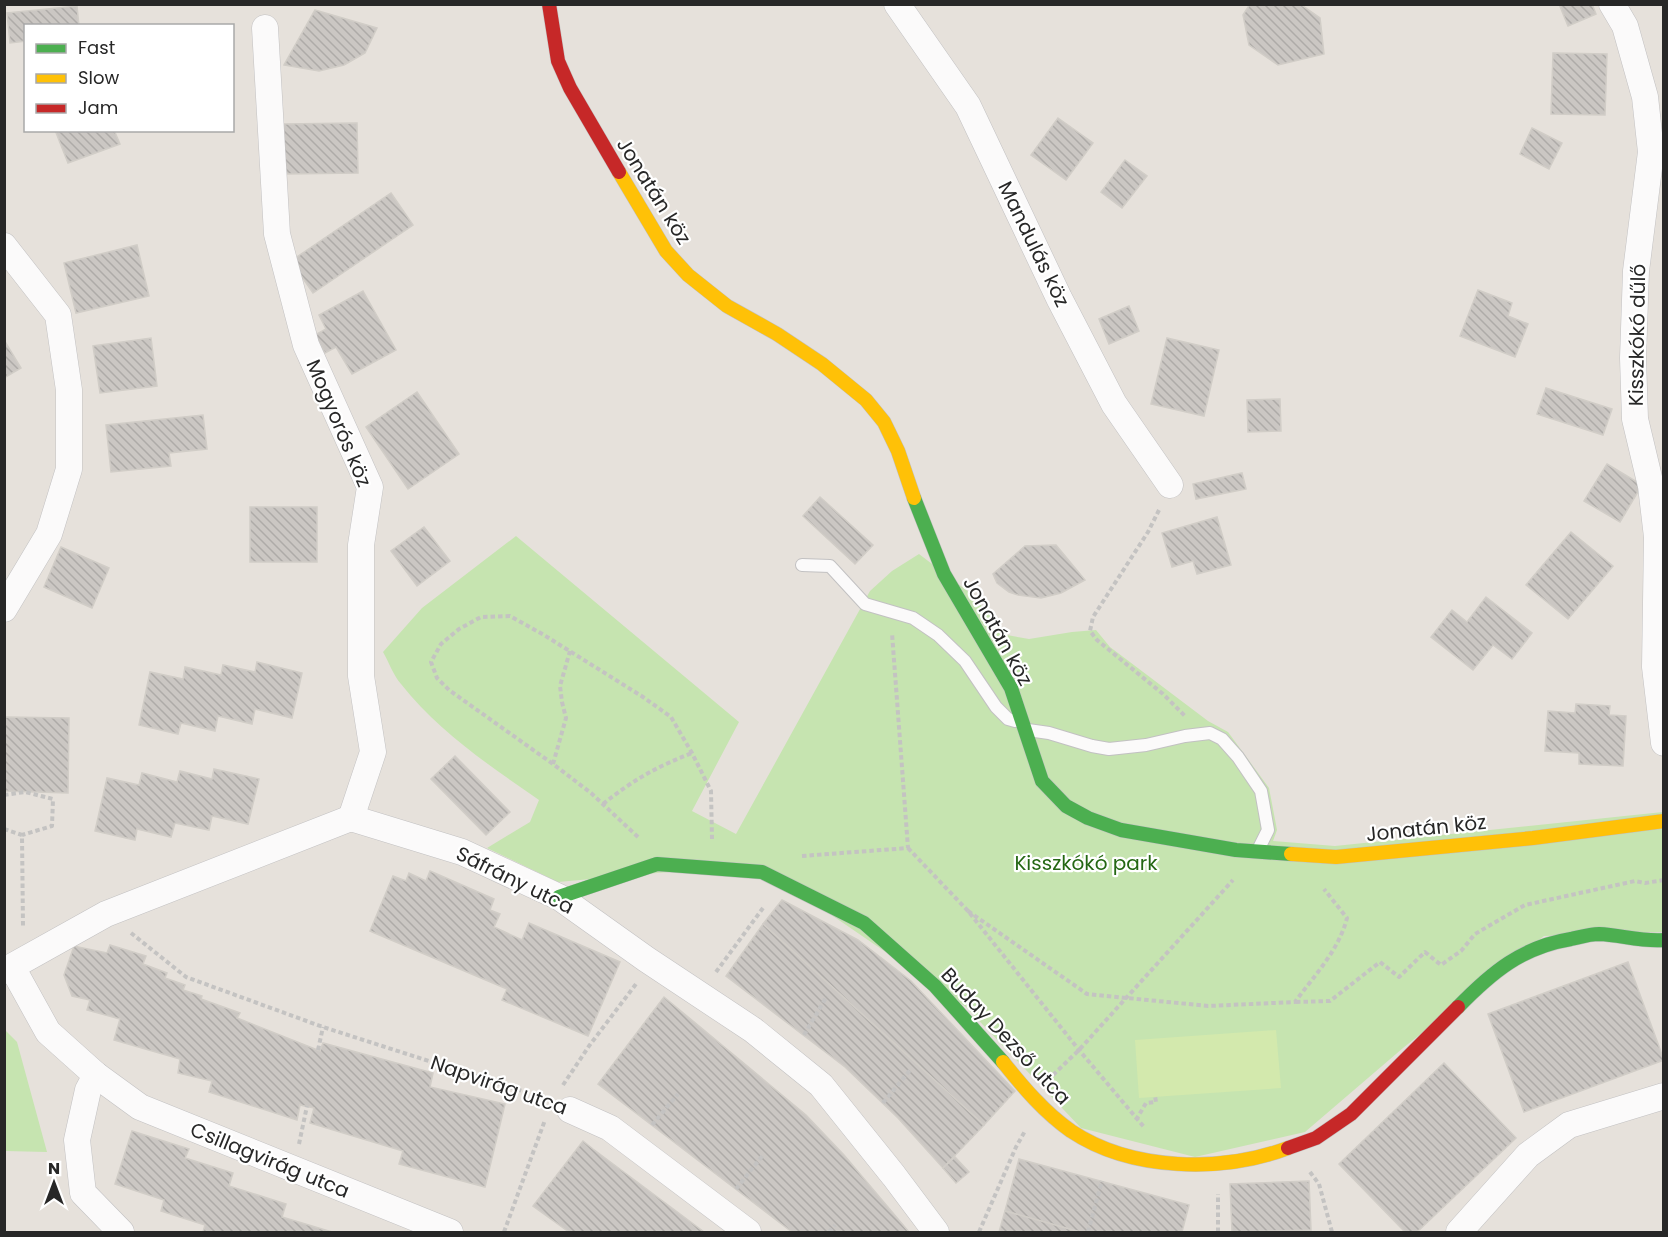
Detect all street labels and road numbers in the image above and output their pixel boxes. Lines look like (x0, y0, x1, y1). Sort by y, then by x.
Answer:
street label: Jonatán köz (610, 132, 698, 250)
street label: Mandulás köz (992, 177, 1076, 311)
street label: Kisszkókó dűlő (1622, 264, 1652, 406)
street label: Mogyorós köz (300, 355, 378, 491)
street label: Jonatán köz (956, 571, 1040, 691)
street label: Jonatán köz (1364, 808, 1488, 848)
street label: Sáfrány utca (451, 839, 579, 921)
street label: Buday Dezső utca (935, 961, 1077, 1111)
street label: Napvirág utca (427, 1049, 571, 1121)
street label: Csillagvirág utca (186, 1115, 354, 1205)

